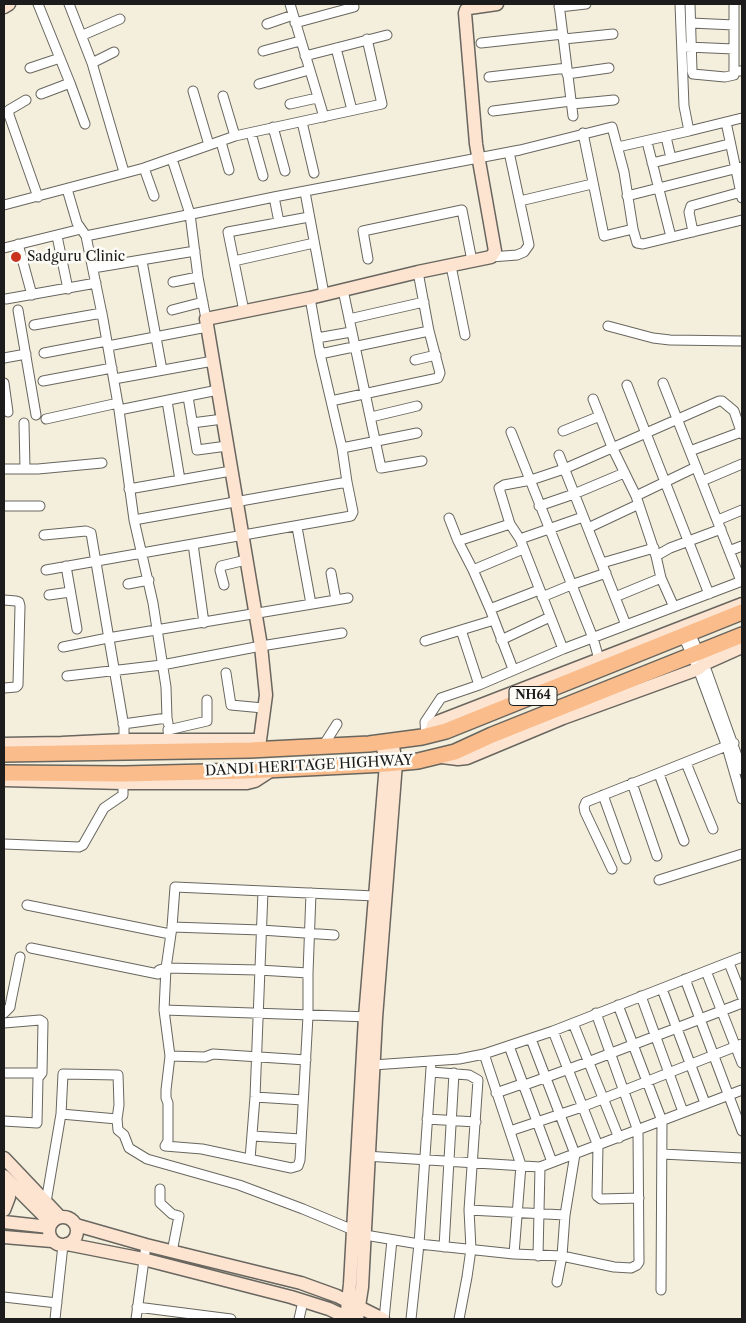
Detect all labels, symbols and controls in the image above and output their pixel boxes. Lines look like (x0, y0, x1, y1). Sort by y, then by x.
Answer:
place label: Sadguru Clinic (27, 249, 125, 265)
marker: Sadguru Clinic (9, 250, 23, 264)
road number: NH64 (509, 686, 557, 706)
street label: DANDI HERITAGE HIGHWAY (205, 752, 413, 780)

